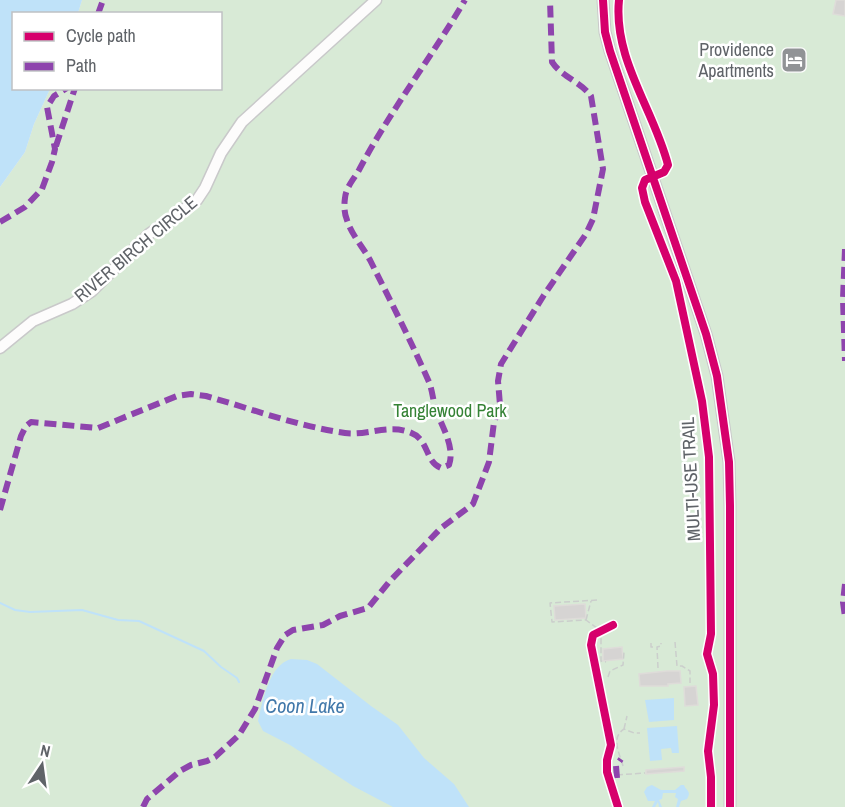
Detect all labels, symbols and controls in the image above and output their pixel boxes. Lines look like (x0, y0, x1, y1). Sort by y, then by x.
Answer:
legend (12, 12, 222, 90)
text: Cycle path (66, 23, 136, 48)
place label: Providence Apartments (698, 37, 774, 83)
hotel icon: Providence Apartments (779, 45, 809, 75)
text: Path (66, 53, 96, 78)
street label: RIVER BIRCH CIRCLE (69, 190, 202, 307)
park label: Tanglewood Park (393, 398, 507, 423)
street label: MULTI-USE TRAIL (675, 416, 706, 542)
water label: Coon Lake (265, 692, 345, 719)
north arrow (12, 735, 72, 795)
text: N (38, 739, 52, 762)

